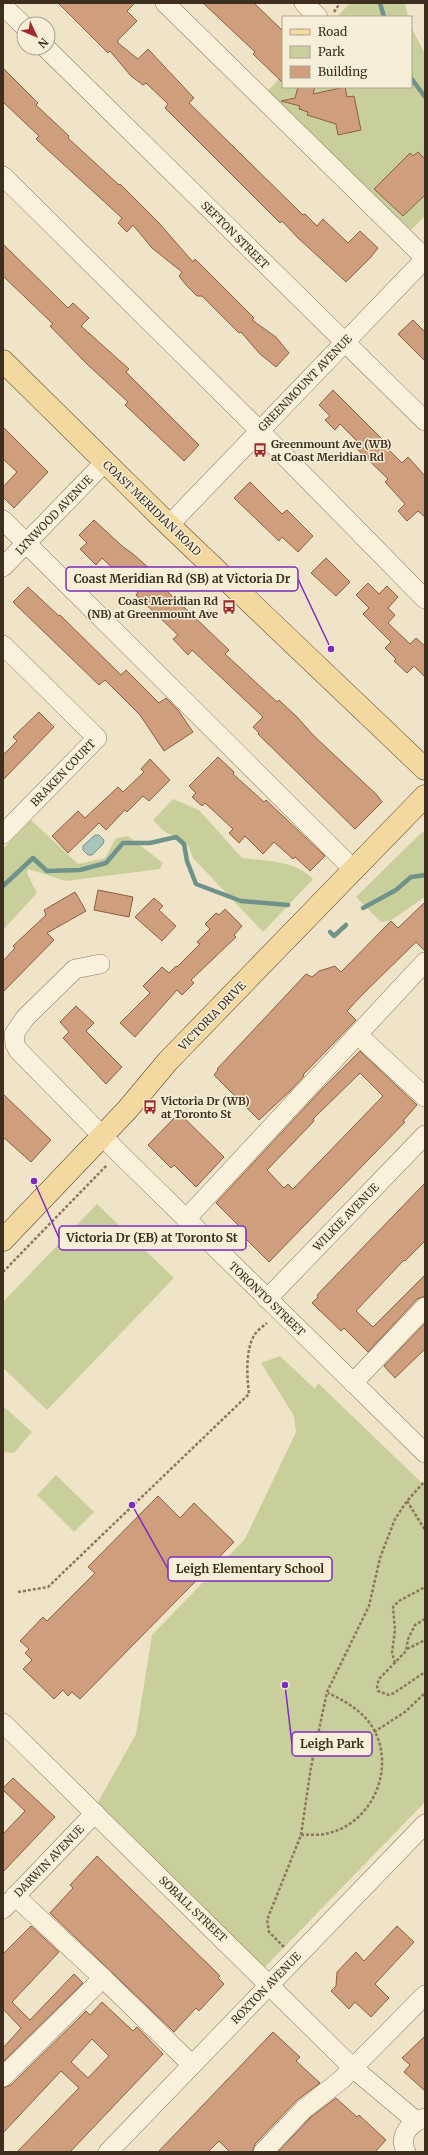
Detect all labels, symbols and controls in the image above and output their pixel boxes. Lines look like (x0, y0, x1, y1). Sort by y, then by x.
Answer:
north arrow (16, 16, 56, 56)
legend (282, 16, 412, 88)
text: Road (318, 24, 347, 39)
text: N (35, 35, 51, 51)
text: Park (318, 44, 345, 59)
text: Building (318, 64, 368, 79)
street label: SEFTON STREET (198, 198, 272, 272)
street label: GREENMOUNT AVENUE (255, 332, 355, 434)
place label: Greenmount Ave (WB) at Coast Meridian Rd (271, 437, 392, 464)
bus stop icon: Greenmount Ave (WB) at Coast Meridian Rd (252, 442, 268, 458)
street label: COAST MERIDIAN ROAD (100, 457, 204, 559)
street label: LYNWOOD AVENUE (13, 472, 96, 558)
callout: Coast Meridian Rd (SB) at Victoria Dr (66, 567, 298, 591)
text: Coast Meridian Rd (SB) at Victoria Dr (74, 571, 291, 586)
place label: Coast Meridian Rd (NB) at Greenmount Ave (87, 594, 218, 621)
bus stop icon: Coast Meridian Rd (NB) at Greenmount Ave (221, 599, 237, 615)
street label: BRAKEN COURT (28, 736, 99, 809)
street label: VICTORIA DRIVE (175, 979, 248, 1054)
place label: Victoria Dr (WB) at Toronto St (160, 1094, 250, 1121)
bus stop icon: Victoria Dr (WB) at Toronto St (142, 1099, 158, 1115)
street label: WILKIE AVENUE (309, 1180, 382, 1254)
callout: Victoria Dr (EB) at Toronto St (59, 1226, 246, 1250)
text: Victoria Dr (EB) at Toronto St (65, 1230, 238, 1245)
street label: TORONTO STREET (226, 1259, 308, 1339)
callout: Leigh Elementary School (168, 1557, 332, 1581)
text: Leigh Elementary School (176, 1561, 324, 1576)
callout: Leigh Park (292, 1732, 372, 1756)
text: Leigh Park (300, 1736, 364, 1751)
street label: DARWIN AVENUE (11, 1822, 87, 1900)
street label: SOBALL STREET (156, 1873, 230, 1945)
street label: ROXTON AVENUE (228, 1949, 304, 2027)

